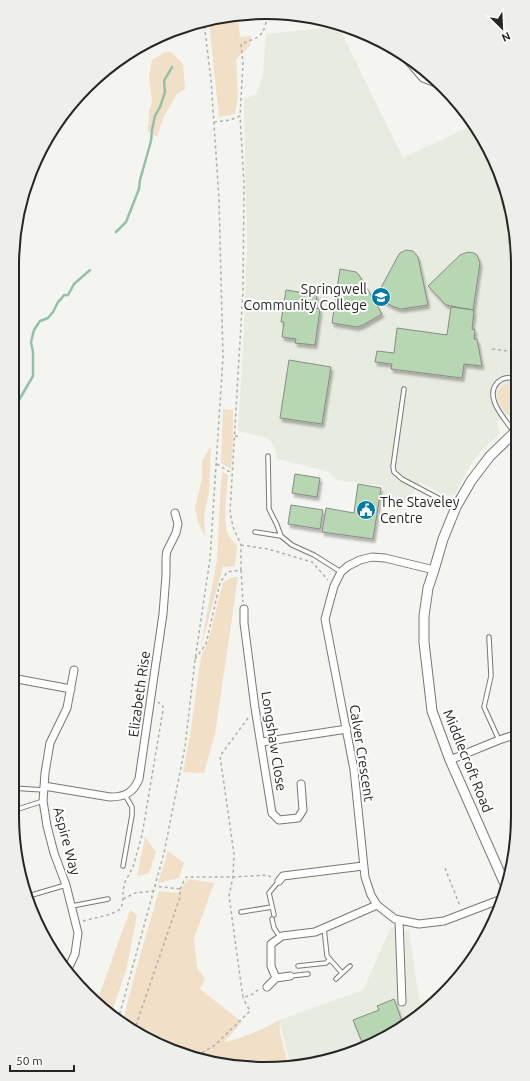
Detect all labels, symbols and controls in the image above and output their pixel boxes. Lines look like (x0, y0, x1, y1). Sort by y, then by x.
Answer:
north arrow (482, 8, 522, 48)
text: N (500, 30, 512, 44)
place label: Springwell Community College (244, 281, 367, 313)
school or university icon: Springwell Community College (370, 286, 392, 308)
place label: The Staveley Centre (380, 494, 460, 526)
public building icon: The Staveley Centre (355, 499, 377, 521)
street label: Elizabeth Rise (125, 650, 153, 738)
street label: Longshaw Close (258, 690, 290, 792)
street label: Calver Crescent (346, 703, 378, 803)
street label: Middlecroft Road (440, 707, 496, 815)
street label: Aspire Way (50, 805, 84, 877)
scale bar (10, 1047, 74, 1073)
text: 50 m (16, 1054, 43, 1067)

